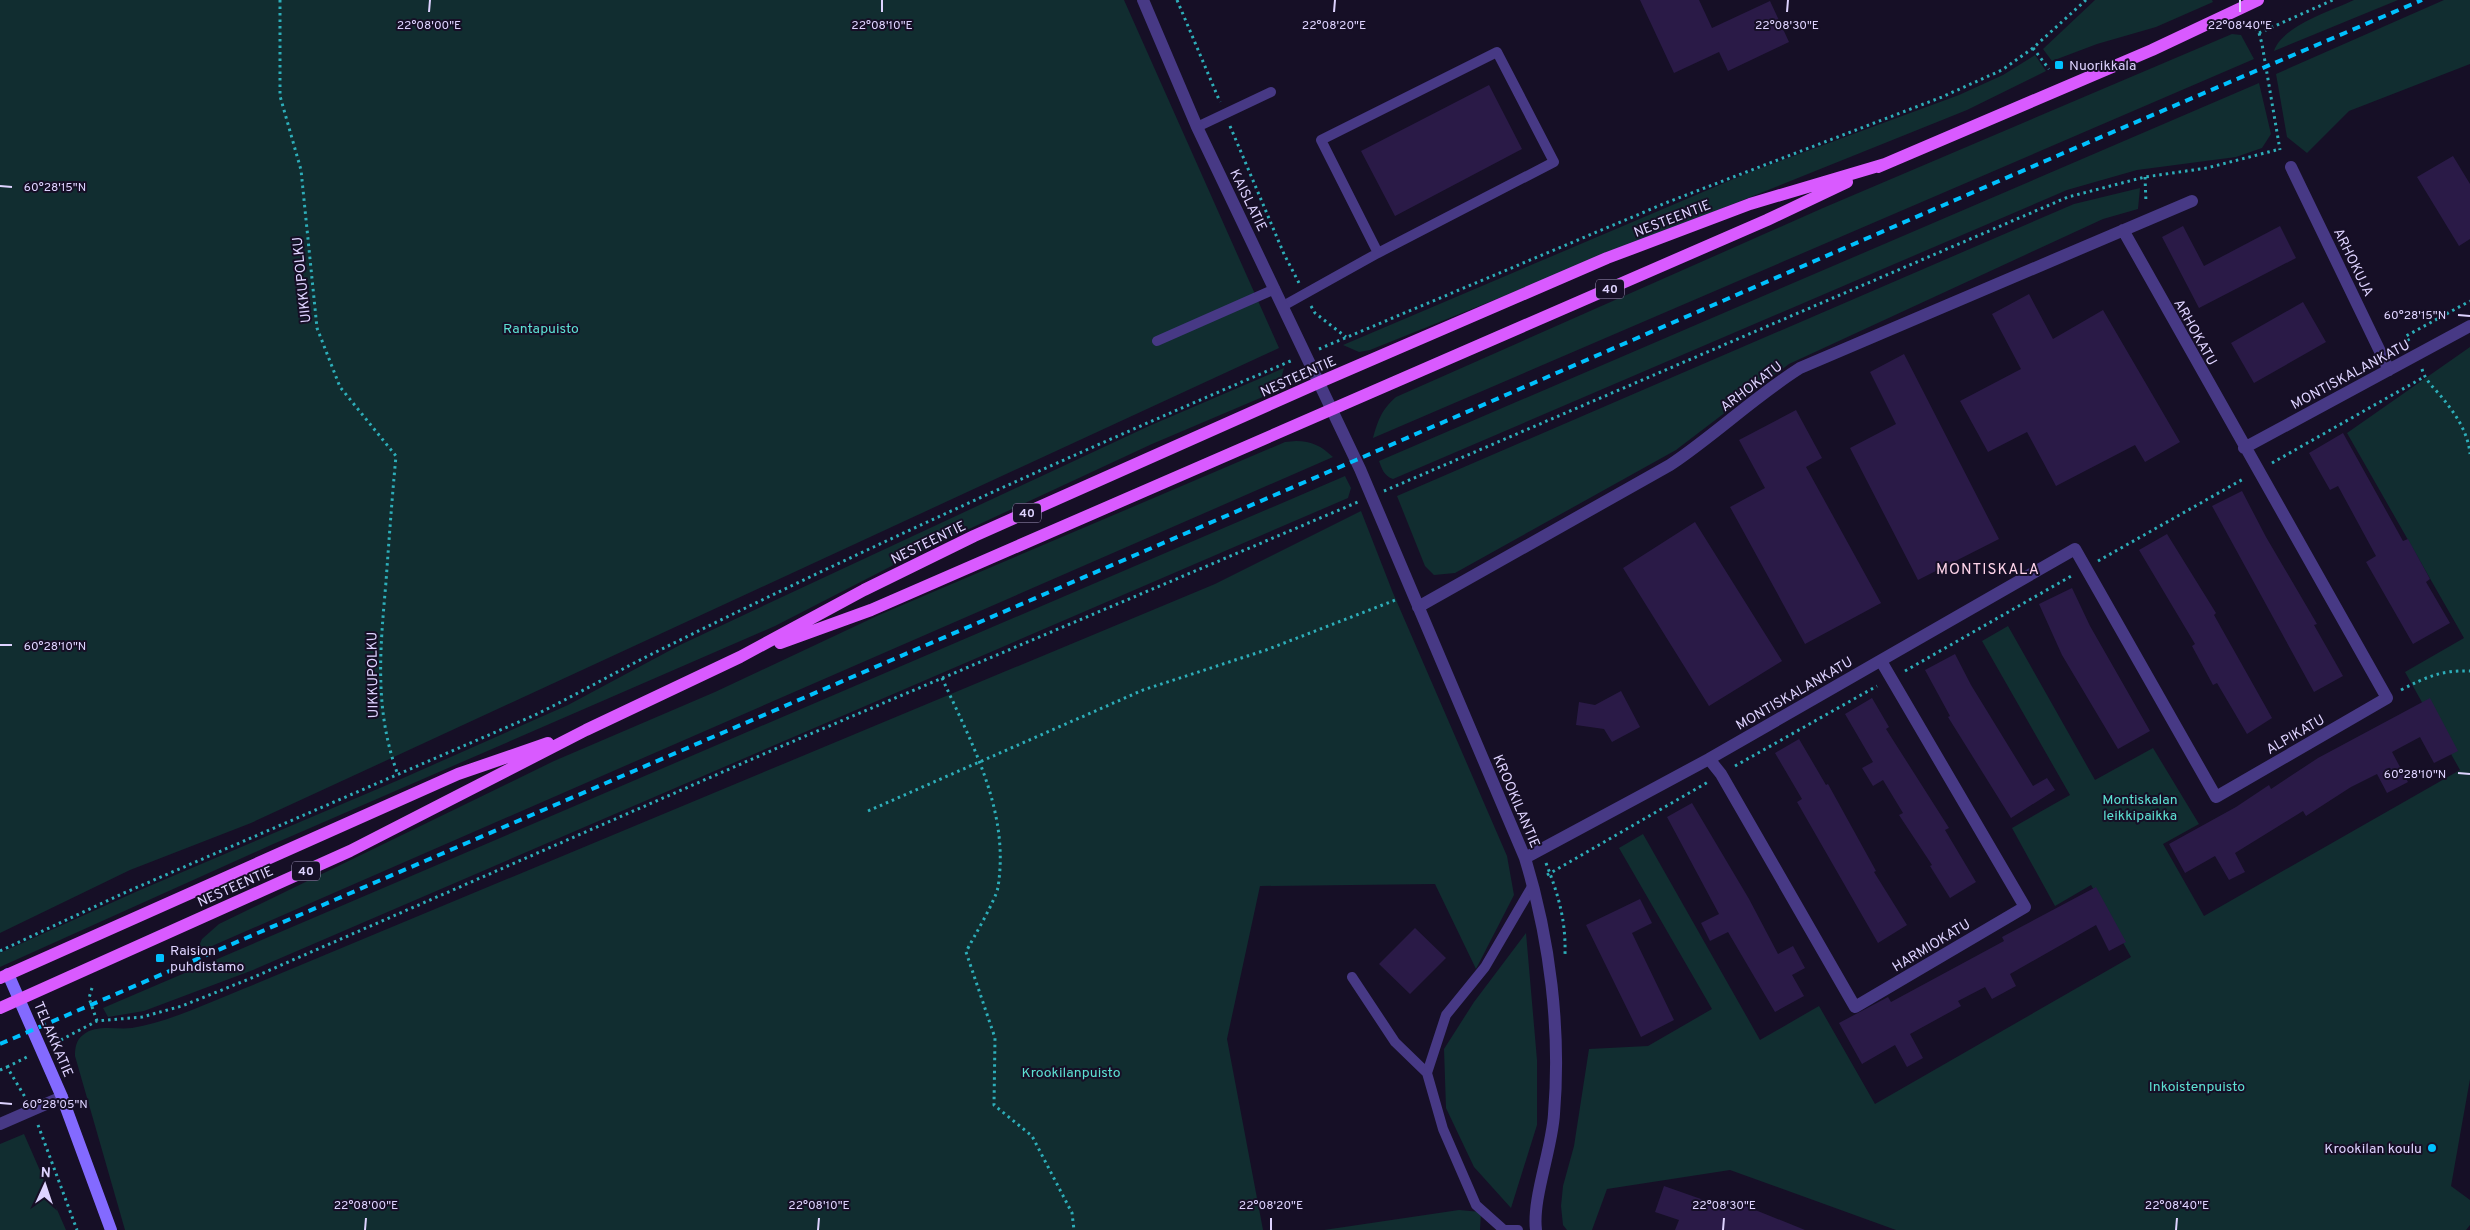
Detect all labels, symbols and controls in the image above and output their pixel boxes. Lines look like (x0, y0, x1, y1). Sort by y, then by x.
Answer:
text: 22°08'00"E (397, 18, 461, 34)
text: 22°08'10"E (851, 18, 913, 34)
text: 22°08'20"E (1302, 18, 1366, 34)
text: 22°08'30"E (1755, 18, 1819, 34)
text: 22°08'40"E (2208, 18, 2272, 34)
place label: Nuorikkala (2069, 58, 2136, 75)
marker: Nuorikkala (2053, 59, 2065, 71)
street label: KAISLATIE (1225, 167, 1270, 235)
text: 60°28'15"N (24, 180, 86, 196)
street label: NESTEENTIE (1632, 197, 1713, 242)
street label: ARHOKUJA (2329, 226, 2376, 299)
street label: UIKKUPOLKU (290, 236, 315, 324)
road number: 40 (1596, 280, 1624, 298)
street label: ARHOKATU (2169, 297, 2220, 369)
text: 60°28'15"N (2384, 308, 2446, 324)
park label: Rantapuisto (503, 321, 579, 338)
street label: MONTISKALANKATU (2288, 337, 2413, 414)
street label: NESTEENTIE (1258, 353, 1339, 402)
street label: ARHOKATU (1718, 358, 1786, 416)
road number: 40 (1013, 503, 1041, 522)
street label: NESTEENTIE (888, 518, 969, 569)
district label: MONTISKALA (1936, 561, 2040, 580)
street label: UIKKUPOLKU (364, 632, 383, 718)
text: 60°28'10"N (24, 639, 86, 655)
street label: MONTISKALANKATU (1733, 654, 1856, 735)
street label: ALPIKATU (2264, 712, 2328, 759)
street label: KROOKILANTIE (1488, 752, 1543, 851)
text: 60°28'10"N (2384, 767, 2446, 783)
park label: Montiskalan leikkipaikka (2102, 792, 2178, 825)
road number: 40 (292, 861, 320, 880)
street label: NESTEENTIE (195, 863, 276, 912)
street label: HARMIOKATU (1890, 916, 1974, 976)
place label: Raision puhdistamo (170, 943, 244, 976)
marker: Raision puhdistamo (154, 952, 166, 964)
street label: TELAKKATIE (29, 999, 76, 1080)
park label: Krookilanpuisto (1021, 1065, 1121, 1082)
park label: Inkoistenpuisto (2149, 1079, 2245, 1096)
text: 60°28'05"N (22, 1097, 88, 1113)
place label: Krookilan koulu (2324, 1141, 2422, 1158)
marker: Krookilan koulu (2426, 1142, 2438, 1154)
north arrow (20, 1160, 70, 1210)
text: N (40, 1165, 51, 1182)
text: 22°08'00"E (334, 1198, 398, 1214)
text: 22°08'10"E (788, 1198, 850, 1214)
text: 22°08'20"E (1239, 1198, 1303, 1214)
text: 22°08'30"E (1692, 1198, 1756, 1214)
text: 22°08'40"E (2145, 1198, 2209, 1214)

